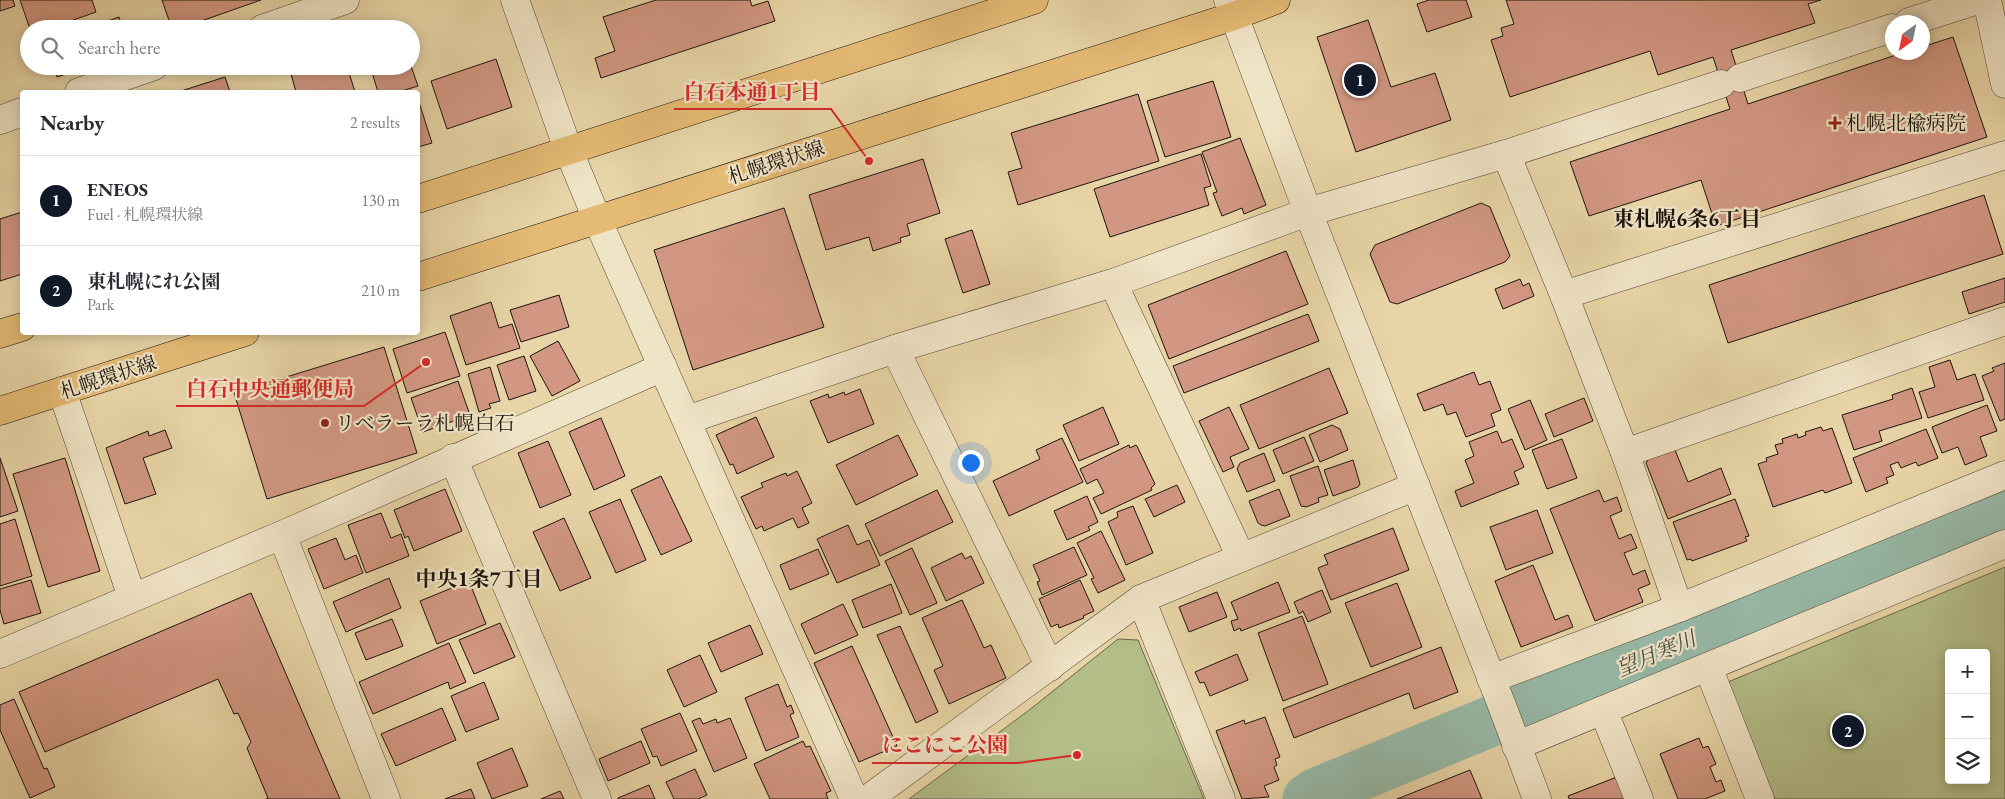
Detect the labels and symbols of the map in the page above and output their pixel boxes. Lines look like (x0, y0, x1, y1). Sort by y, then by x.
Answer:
north arrow (1885, 15, 1930, 60)
pin: 1 (1344, 61, 1376, 99)
callout: 白石本通1丁目 (674, 73, 831, 109)
text: 白石本通1丁目 (683, 78, 821, 105)
place label: 札幌北楡病院 (1846, 110, 1966, 136)
marker: 札幌北楡病院 (1828, 116, 1842, 130)
street label: 札幌環状線 (724, 134, 828, 190)
district label: 東札幌6条6丁目 (1613, 205, 1761, 232)
street label: 札幌環状線 (56, 349, 160, 405)
callout: 白石中央通郵便局 (176, 370, 364, 406)
text: 白石中央通郵便局 (186, 375, 354, 402)
place label: リベラーラ札幌白石 (335, 410, 515, 436)
marker: リベラーラ札幌白石 (319, 417, 331, 429)
your location (958, 450, 984, 476)
district label: 中央1条7丁目 (415, 565, 543, 592)
water label: 望月寒川 (1612, 624, 1702, 682)
pin: 2 (1832, 712, 1864, 750)
callout: にこにこ公園 (872, 727, 1018, 763)
text: にこにこ公園 (882, 731, 1008, 758)

